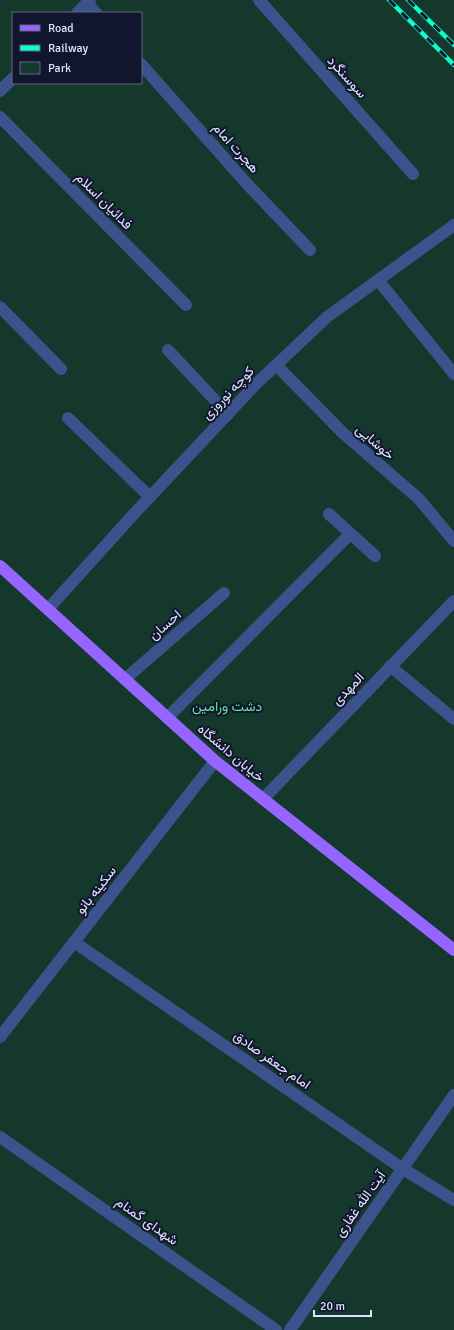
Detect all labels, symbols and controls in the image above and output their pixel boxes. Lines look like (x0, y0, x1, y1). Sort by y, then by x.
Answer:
legend (12, 12, 142, 84)
text: Road (48, 21, 74, 36)
text: Railway (48, 41, 88, 56)
street label: سوسنگرد (324, 52, 370, 102)
text: Park (48, 61, 71, 76)
street label: هجرت امام (209, 119, 263, 177)
street label: فدائیان اسلام (72, 169, 136, 233)
street label: کوچه نوروزی (198, 363, 258, 424)
street label: خوشایی (352, 421, 398, 463)
street label: احسان (145, 606, 185, 644)
street label: المهدی (328, 669, 368, 709)
park label: دشت ورامین (192, 698, 262, 715)
street label: خیابان دانشگاه (194, 720, 268, 786)
street label: سکینه بانو (72, 863, 120, 917)
street label: امام جعفر صادق (230, 1027, 314, 1093)
street label: آیت الله غفاری (331, 1166, 390, 1240)
street label: شهدای گمنام (112, 1193, 182, 1249)
scale bar (314, 1292, 371, 1318)
text: 20 m (320, 1299, 345, 1314)

